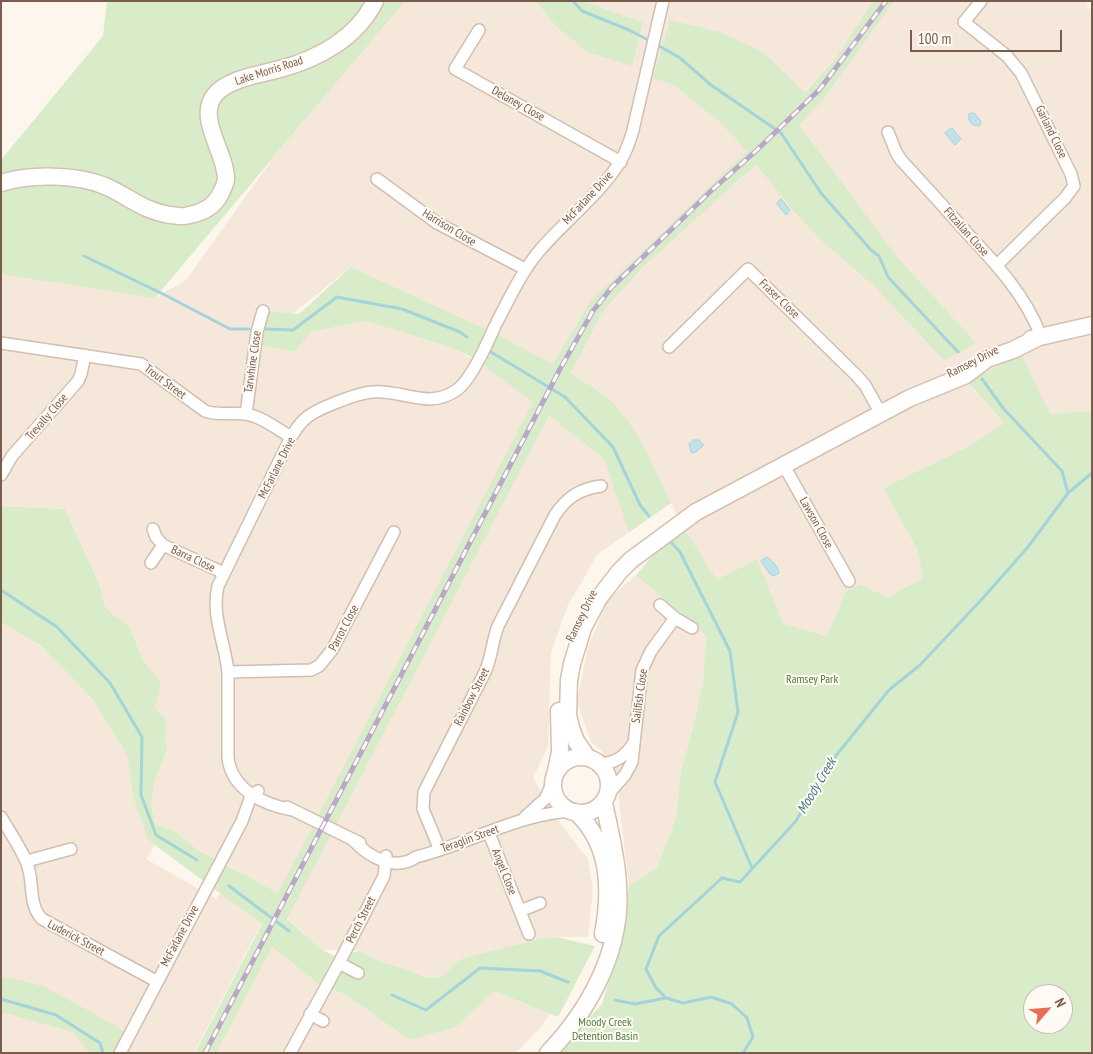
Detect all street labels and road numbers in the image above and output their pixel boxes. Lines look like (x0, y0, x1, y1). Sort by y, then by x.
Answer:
street label: Lake Morris Road (233, 53, 305, 89)
street label: Delaney Close (489, 84, 547, 124)
street label: Garland Close (1032, 103, 1070, 161)
street label: McFarlane Drive (560, 169, 616, 227)
street label: Fitzallan Close (940, 205, 992, 259)
street label: Harrison Close (420, 206, 478, 250)
street label: Fraser Close (756, 276, 802, 322)
street label: Tarwhine Close (242, 330, 264, 394)
street label: Ramsey Drive (945, 343, 1001, 381)
street label: Trout Street (141, 362, 189, 402)
street label: Trevally Close (23, 391, 71, 443)
street label: McFarlane Drive (255, 435, 299, 501)
street label: Lawson Close (796, 495, 836, 551)
street label: Barra Close (169, 543, 217, 575)
street label: Ramsey Drive (563, 588, 601, 644)
street label: Parrot Close (326, 603, 362, 653)
street label: Rainbow Street (451, 666, 493, 728)
street label: Sailfish Close (629, 668, 651, 724)
street label: Teraglin Street (439, 822, 501, 856)
street label: Angel Close (488, 847, 520, 897)
street label: Perch Street (343, 894, 379, 946)
street label: McFarlane Drive (158, 903, 202, 969)
street label: Luderick Street (45, 917, 107, 959)

